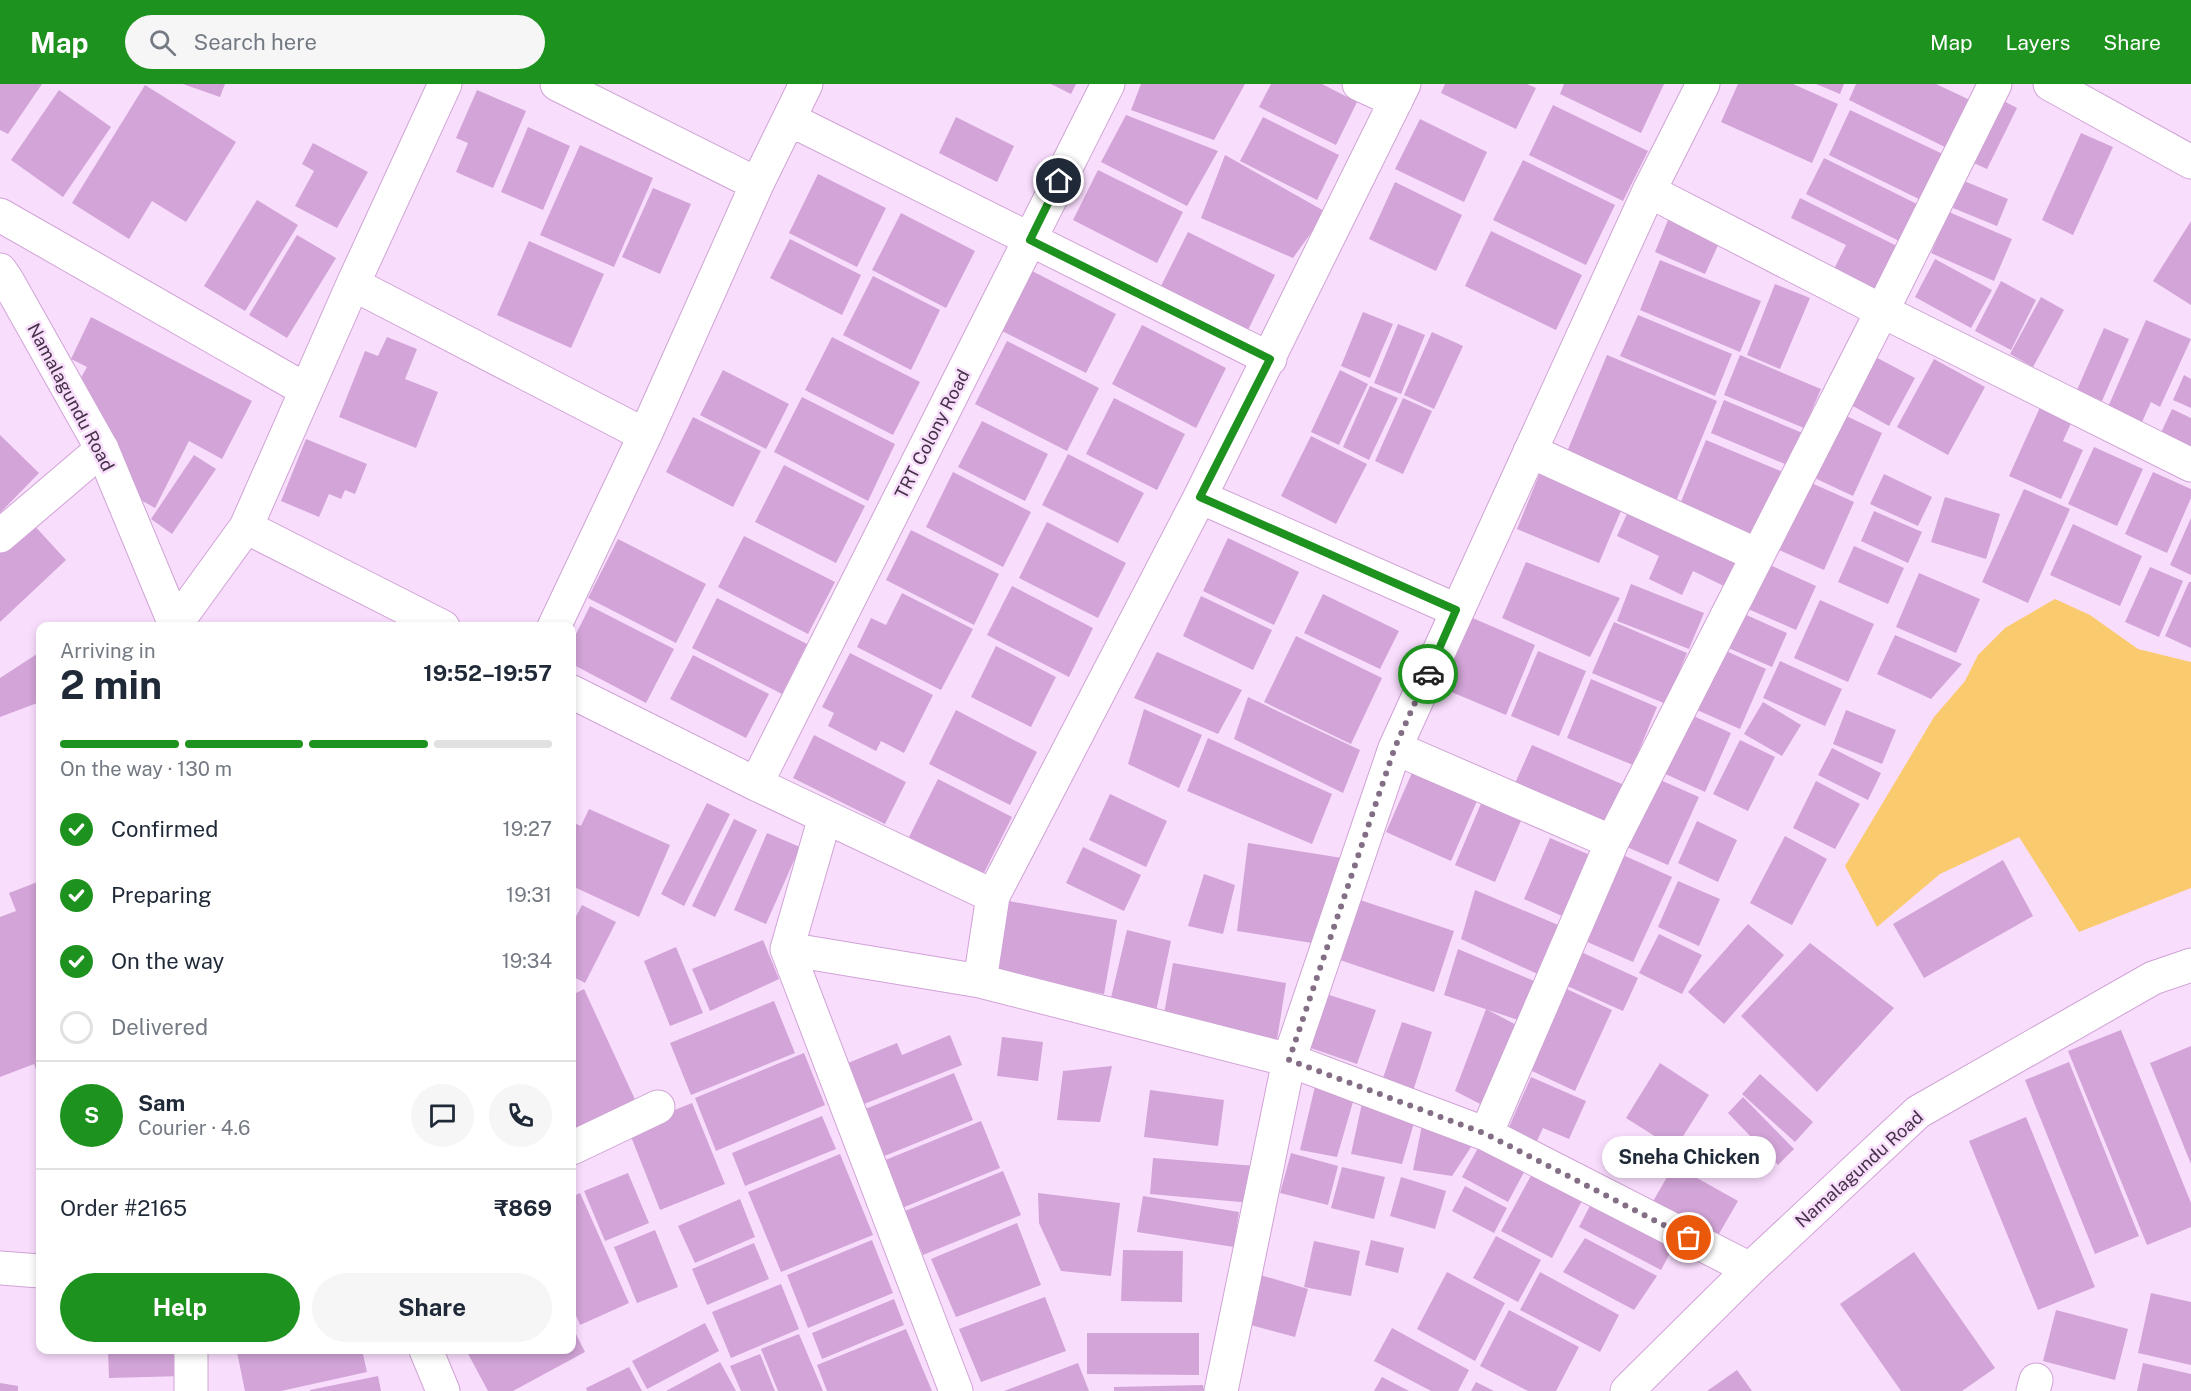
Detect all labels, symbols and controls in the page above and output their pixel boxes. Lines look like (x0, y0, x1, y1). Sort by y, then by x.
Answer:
search box (125, 15, 545, 69)
text: Map (30, 26, 89, 59)
icon: search (146, 26, 179, 59)
text: Search here (194, 29, 317, 55)
text: Map (1930, 30, 1973, 55)
text: Layers (2006, 30, 2070, 55)
text: Share (2103, 30, 2161, 55)
pin (1033, 155, 1084, 206)
icon: home (1042, 164, 1075, 197)
street label: Namalagundu Road (23, 320, 119, 474)
street label: TRT Colony Road (890, 366, 974, 502)
text: Arriving in (60, 639, 155, 663)
courier (1398, 644, 1458, 704)
icon: car (1412, 658, 1445, 691)
text: 19:52–19:57 (423, 660, 552, 686)
text: 2 min (60, 662, 162, 708)
text: On the way · 130 m (60, 757, 232, 781)
icon: check (60, 813, 93, 846)
text: Confirmed (111, 816, 218, 842)
text: 19:27 (503, 817, 552, 841)
icon: check (60, 879, 93, 912)
text: Preparing (111, 882, 212, 908)
text: 19:31 (506, 883, 552, 907)
icon: check (60, 945, 93, 978)
text: On the way (111, 948, 224, 974)
text: 19:34 (502, 949, 552, 973)
text: Delivered (111, 1014, 208, 1040)
button: chat (411, 1084, 474, 1147)
button: phone (489, 1084, 552, 1147)
text: Sam (138, 1090, 185, 1116)
text: S (84, 1102, 99, 1128)
street label: Namalagundu Road (1791, 1106, 1927, 1232)
text: Courier · 4.6 (138, 1116, 250, 1140)
callout: Sneha Chicken (1602, 1136, 1776, 1178)
text: Sneha Chicken (1618, 1145, 1760, 1169)
text: Order #2165 (60, 1195, 187, 1221)
text: ₹869 (494, 1195, 552, 1221)
pin (1663, 1212, 1714, 1263)
icon: bag (1672, 1221, 1705, 1254)
button: Help (60, 1273, 300, 1342)
button: Share (312, 1273, 552, 1342)

